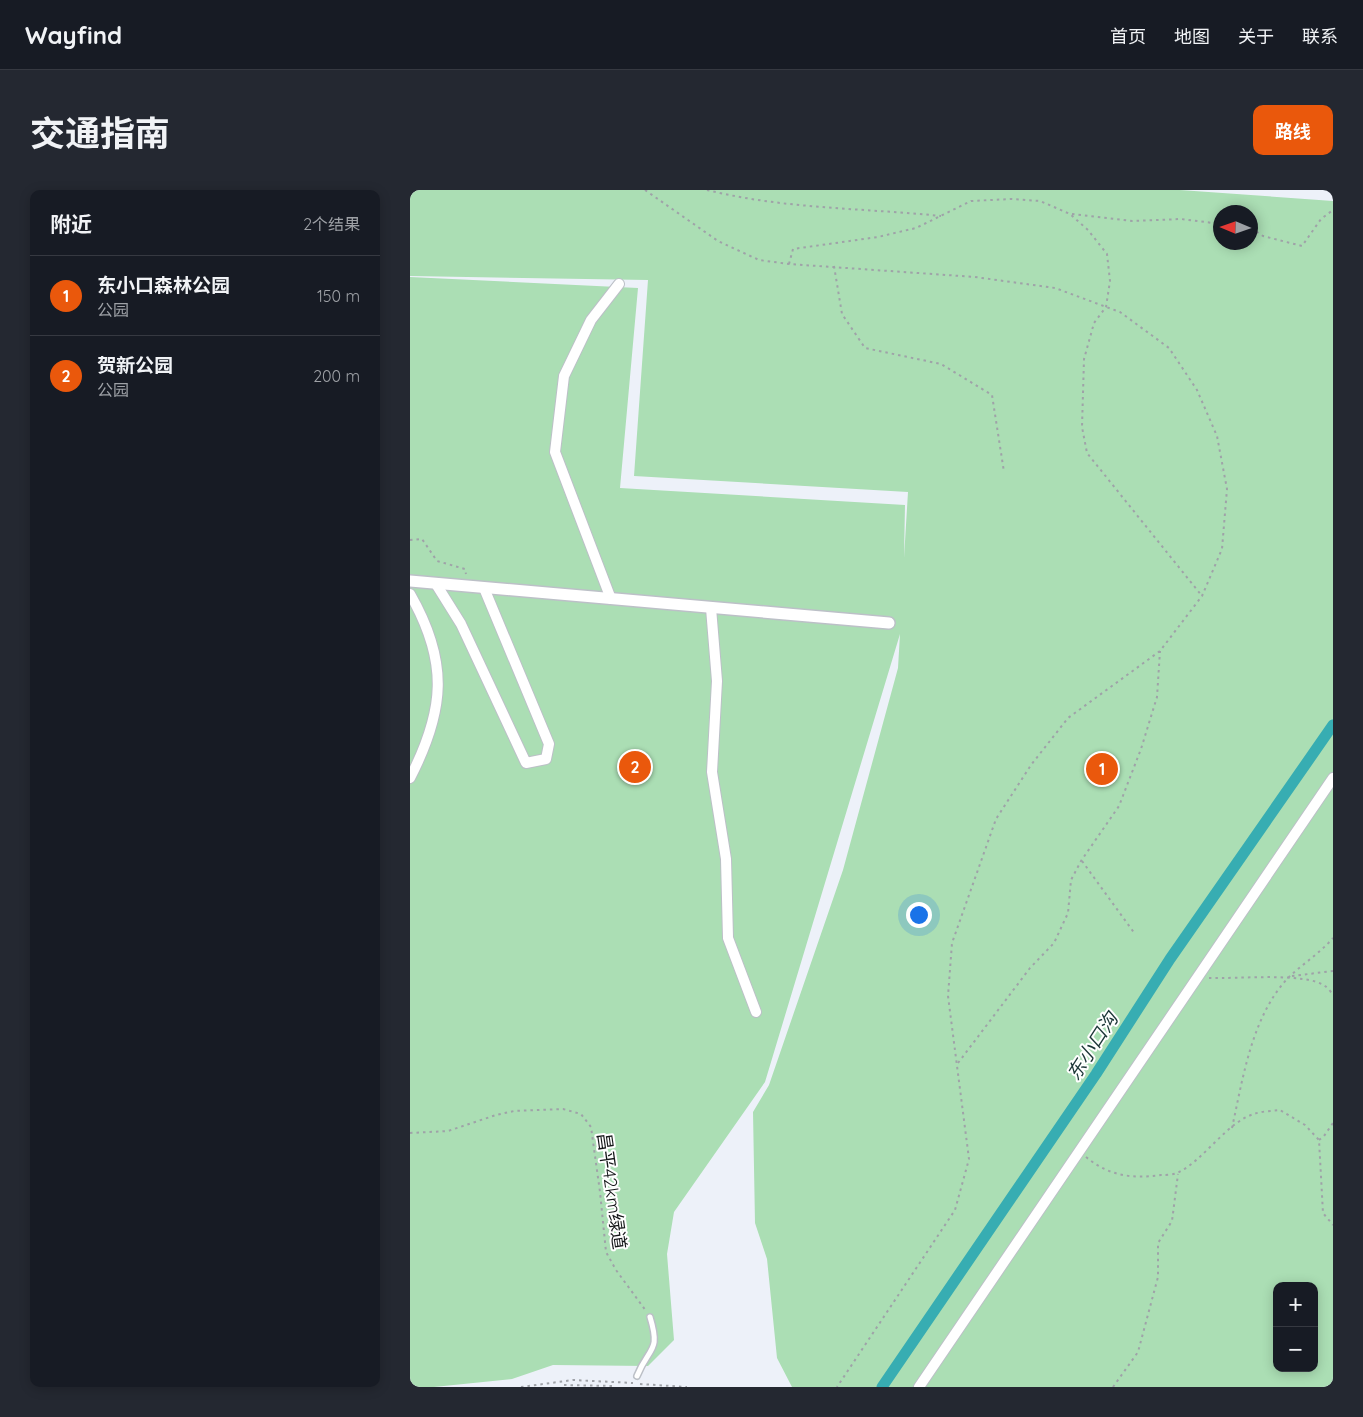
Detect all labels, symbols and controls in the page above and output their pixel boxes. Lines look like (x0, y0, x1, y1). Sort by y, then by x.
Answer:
text: Wayfind (25, 20, 122, 50)
text: 首页 (1110, 25, 1146, 48)
text: 地图 (1174, 25, 1210, 48)
text: 关于 (1238, 25, 1274, 48)
text: 联系 (1302, 25, 1338, 48)
button: 路线 (1253, 105, 1333, 155)
text: 交通指南 (30, 111, 170, 155)
north arrow (1213, 205, 1258, 250)
text: 附近 (50, 211, 92, 237)
text: 2个结果 (303, 214, 360, 234)
text: 东小口森林公园 (97, 273, 230, 297)
text: 1 (63, 286, 69, 306)
text: 150 m (317, 286, 360, 306)
text: 公园 (97, 300, 129, 320)
text: 贺新公园 (97, 353, 173, 377)
text: 2 (61, 366, 71, 386)
text: 200 m (313, 366, 360, 386)
text: 公园 (97, 380, 129, 400)
pin: 2 (619, 748, 651, 786)
pin: 1 (1086, 750, 1118, 788)
your location (906, 902, 932, 928)
water label: 东小口沟 (1061, 1006, 1124, 1084)
street label: 昌平42km绿道 (592, 1131, 632, 1251)
map controls (1273, 1282, 1318, 1372)
button: + (1273, 1282, 1318, 1327)
button: − (1273, 1327, 1318, 1372)

